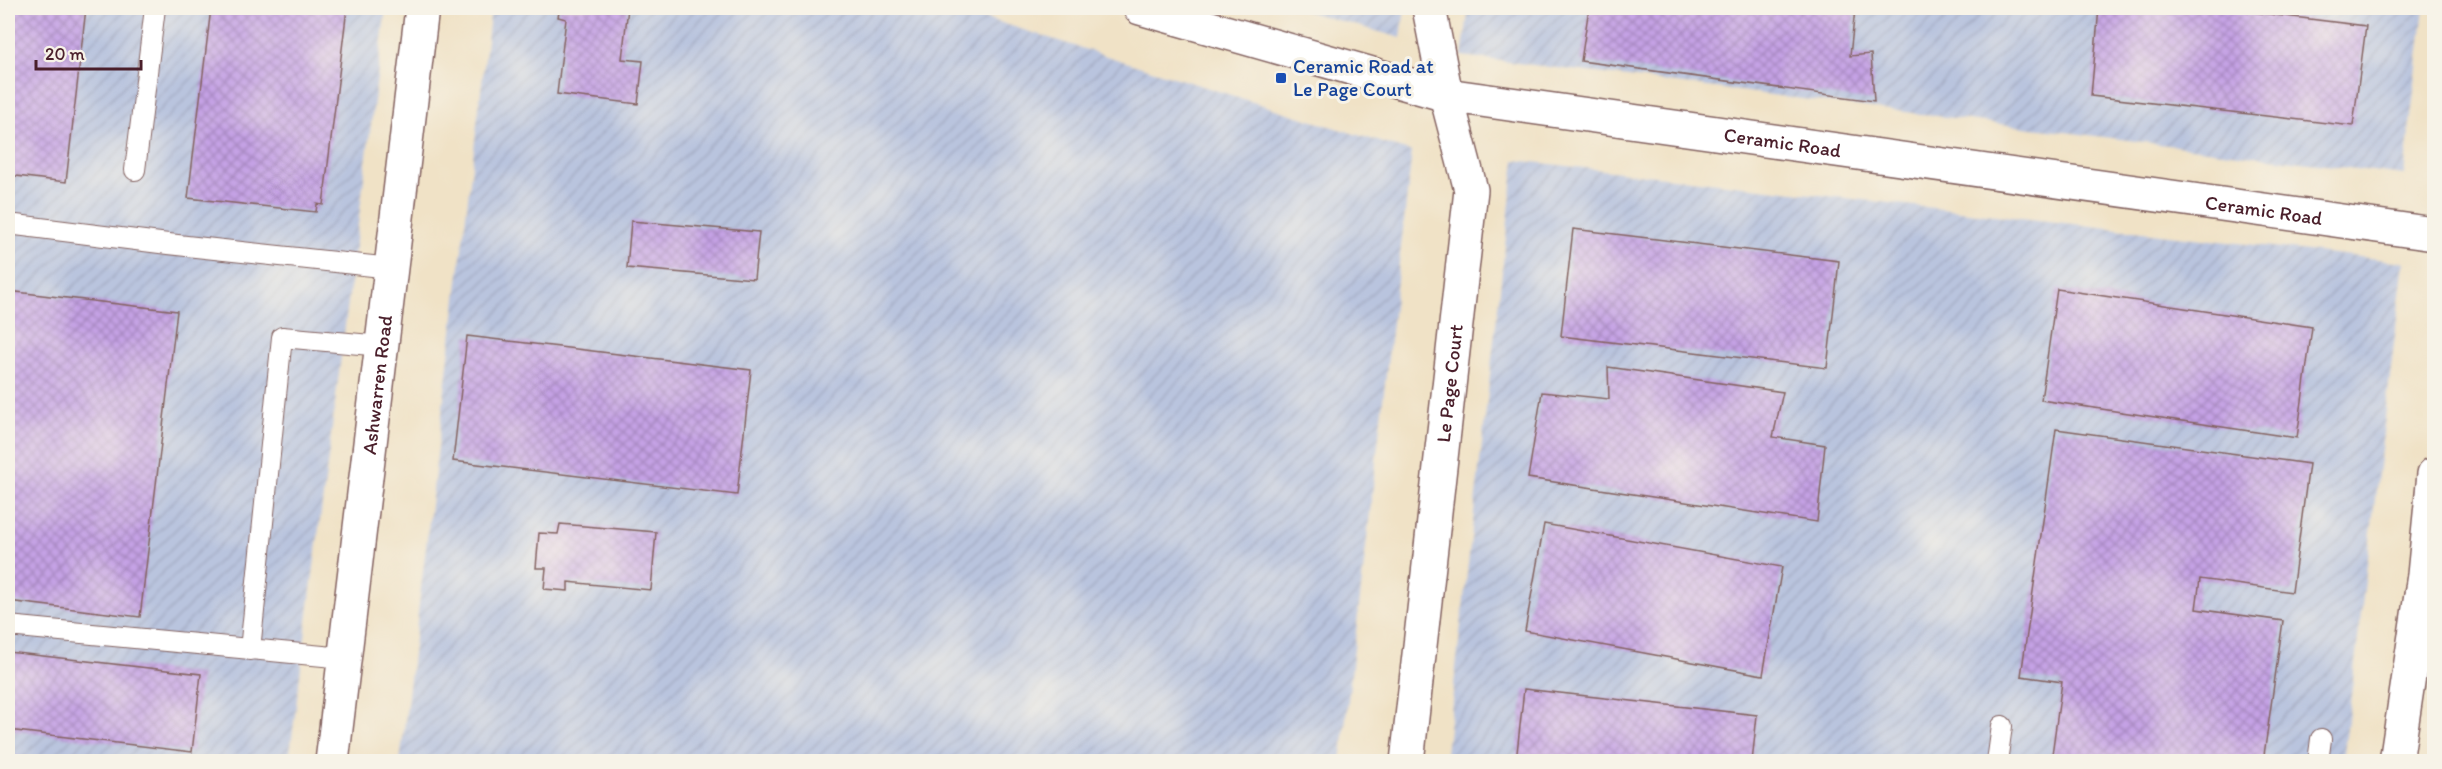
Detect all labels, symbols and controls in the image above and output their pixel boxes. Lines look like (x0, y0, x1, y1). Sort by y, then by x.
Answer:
scale bar (36, 33, 141, 71)
text: 20 m (45, 43, 85, 65)
place label: Ceramic Road at Le Page Court (1293, 54, 1434, 101)
marker: Ceramic Road at Le Page Court (1274, 71, 1288, 85)
street label: Ceramic Road (1722, 122, 1843, 162)
street label: Ceramic Road (2204, 190, 2324, 230)
street label: Ashwarren Road (357, 313, 397, 456)
street label: Le Page Court (1431, 323, 1468, 444)

